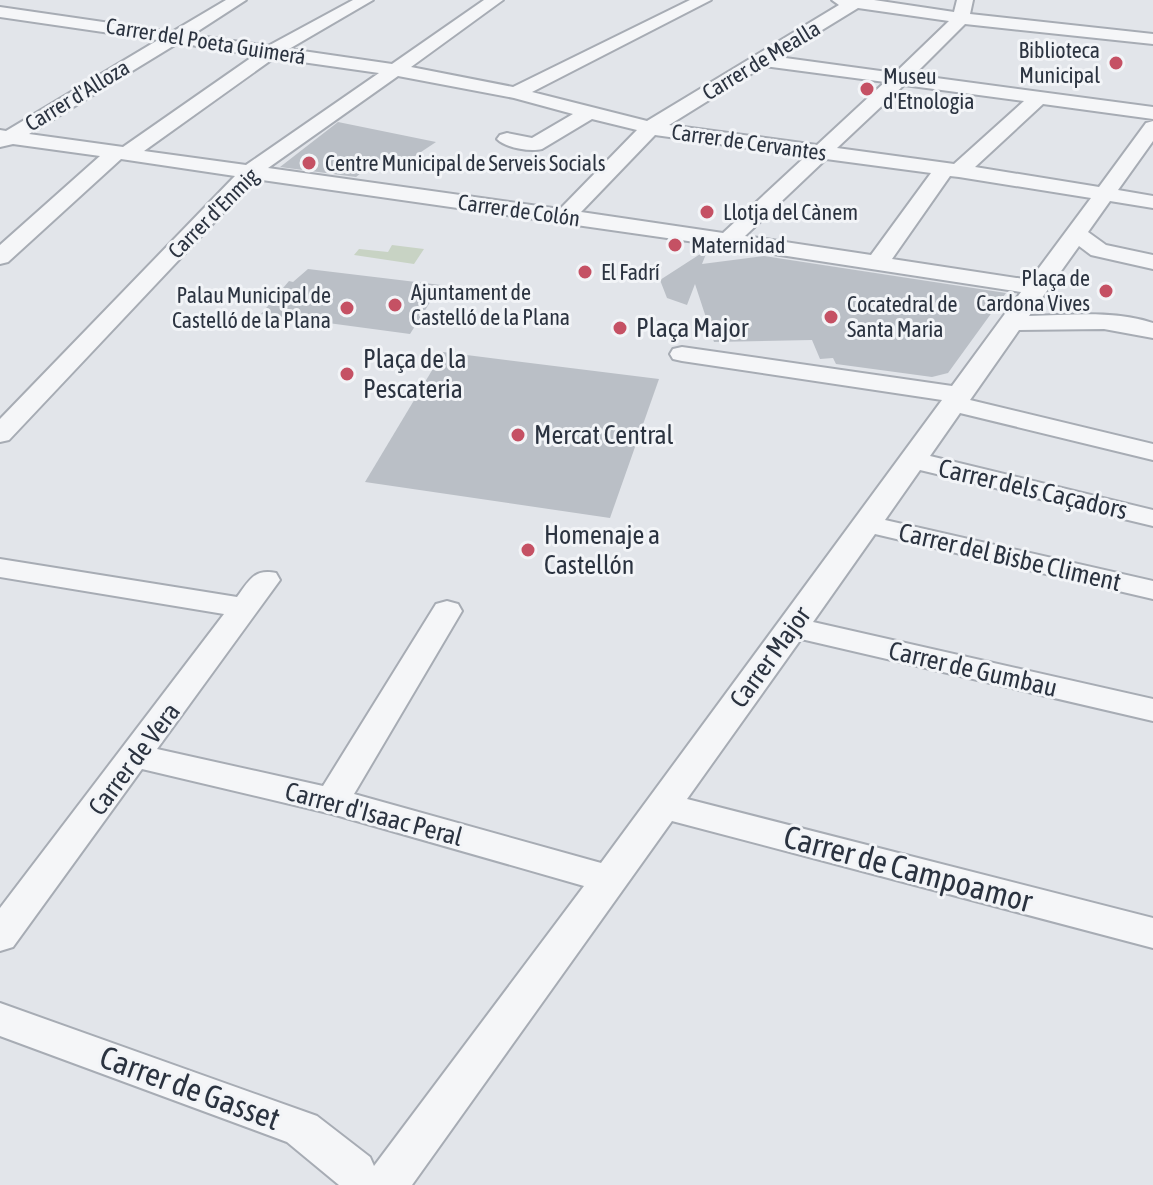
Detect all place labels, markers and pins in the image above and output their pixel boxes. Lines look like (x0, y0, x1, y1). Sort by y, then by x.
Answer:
place label: Biblioteca Municipal (1018, 37, 1100, 88)
marker: Biblioteca Municipal (1107, 54, 1125, 72)
place label: Museu d'Etnologia (883, 63, 974, 114)
marker: Museu d'Etnologia (858, 80, 876, 98)
place label: Centre Municipal de Serveis Socials (325, 150, 606, 176)
marker: Centre Municipal de Serveis Socials (300, 154, 318, 172)
place label: Llotja del Cànem (723, 199, 858, 225)
marker: Llotja del Cànem (698, 203, 716, 221)
place label: Maternidad (691, 232, 785, 258)
marker: Maternidad (666, 236, 684, 254)
place label: El Fadrí (601, 259, 660, 285)
marker: El Fadrí (576, 263, 594, 281)
place label: Plaça de Cardona Vives (976, 265, 1090, 316)
place label: Ajuntament de Castelló de la Plana (411, 279, 570, 330)
place label: Palau Municipal de Castelló de la Plana (172, 282, 331, 333)
marker: Plaça de Cardona Vives (1097, 282, 1115, 300)
place label: Cocatedral de Santa Maria (847, 291, 958, 342)
marker: Ajuntament de Castelló de la Plana (386, 296, 404, 314)
marker: Palau Municipal de Castelló de la Plana (338, 299, 356, 317)
marker: Cocatedral de Santa Maria (822, 308, 840, 326)
place label: Plaça Major (636, 313, 749, 343)
marker: Plaça Major (611, 319, 629, 337)
place label: Plaça de la Pescateria (363, 344, 467, 404)
marker: Plaça de la Pescateria (338, 365, 356, 383)
place label: Mercat Central (534, 420, 673, 450)
marker: Mercat Central (509, 426, 527, 444)
place label: Homenaje a Castellón (544, 520, 660, 580)
marker: Homenaje a Castellón (519, 541, 537, 559)

